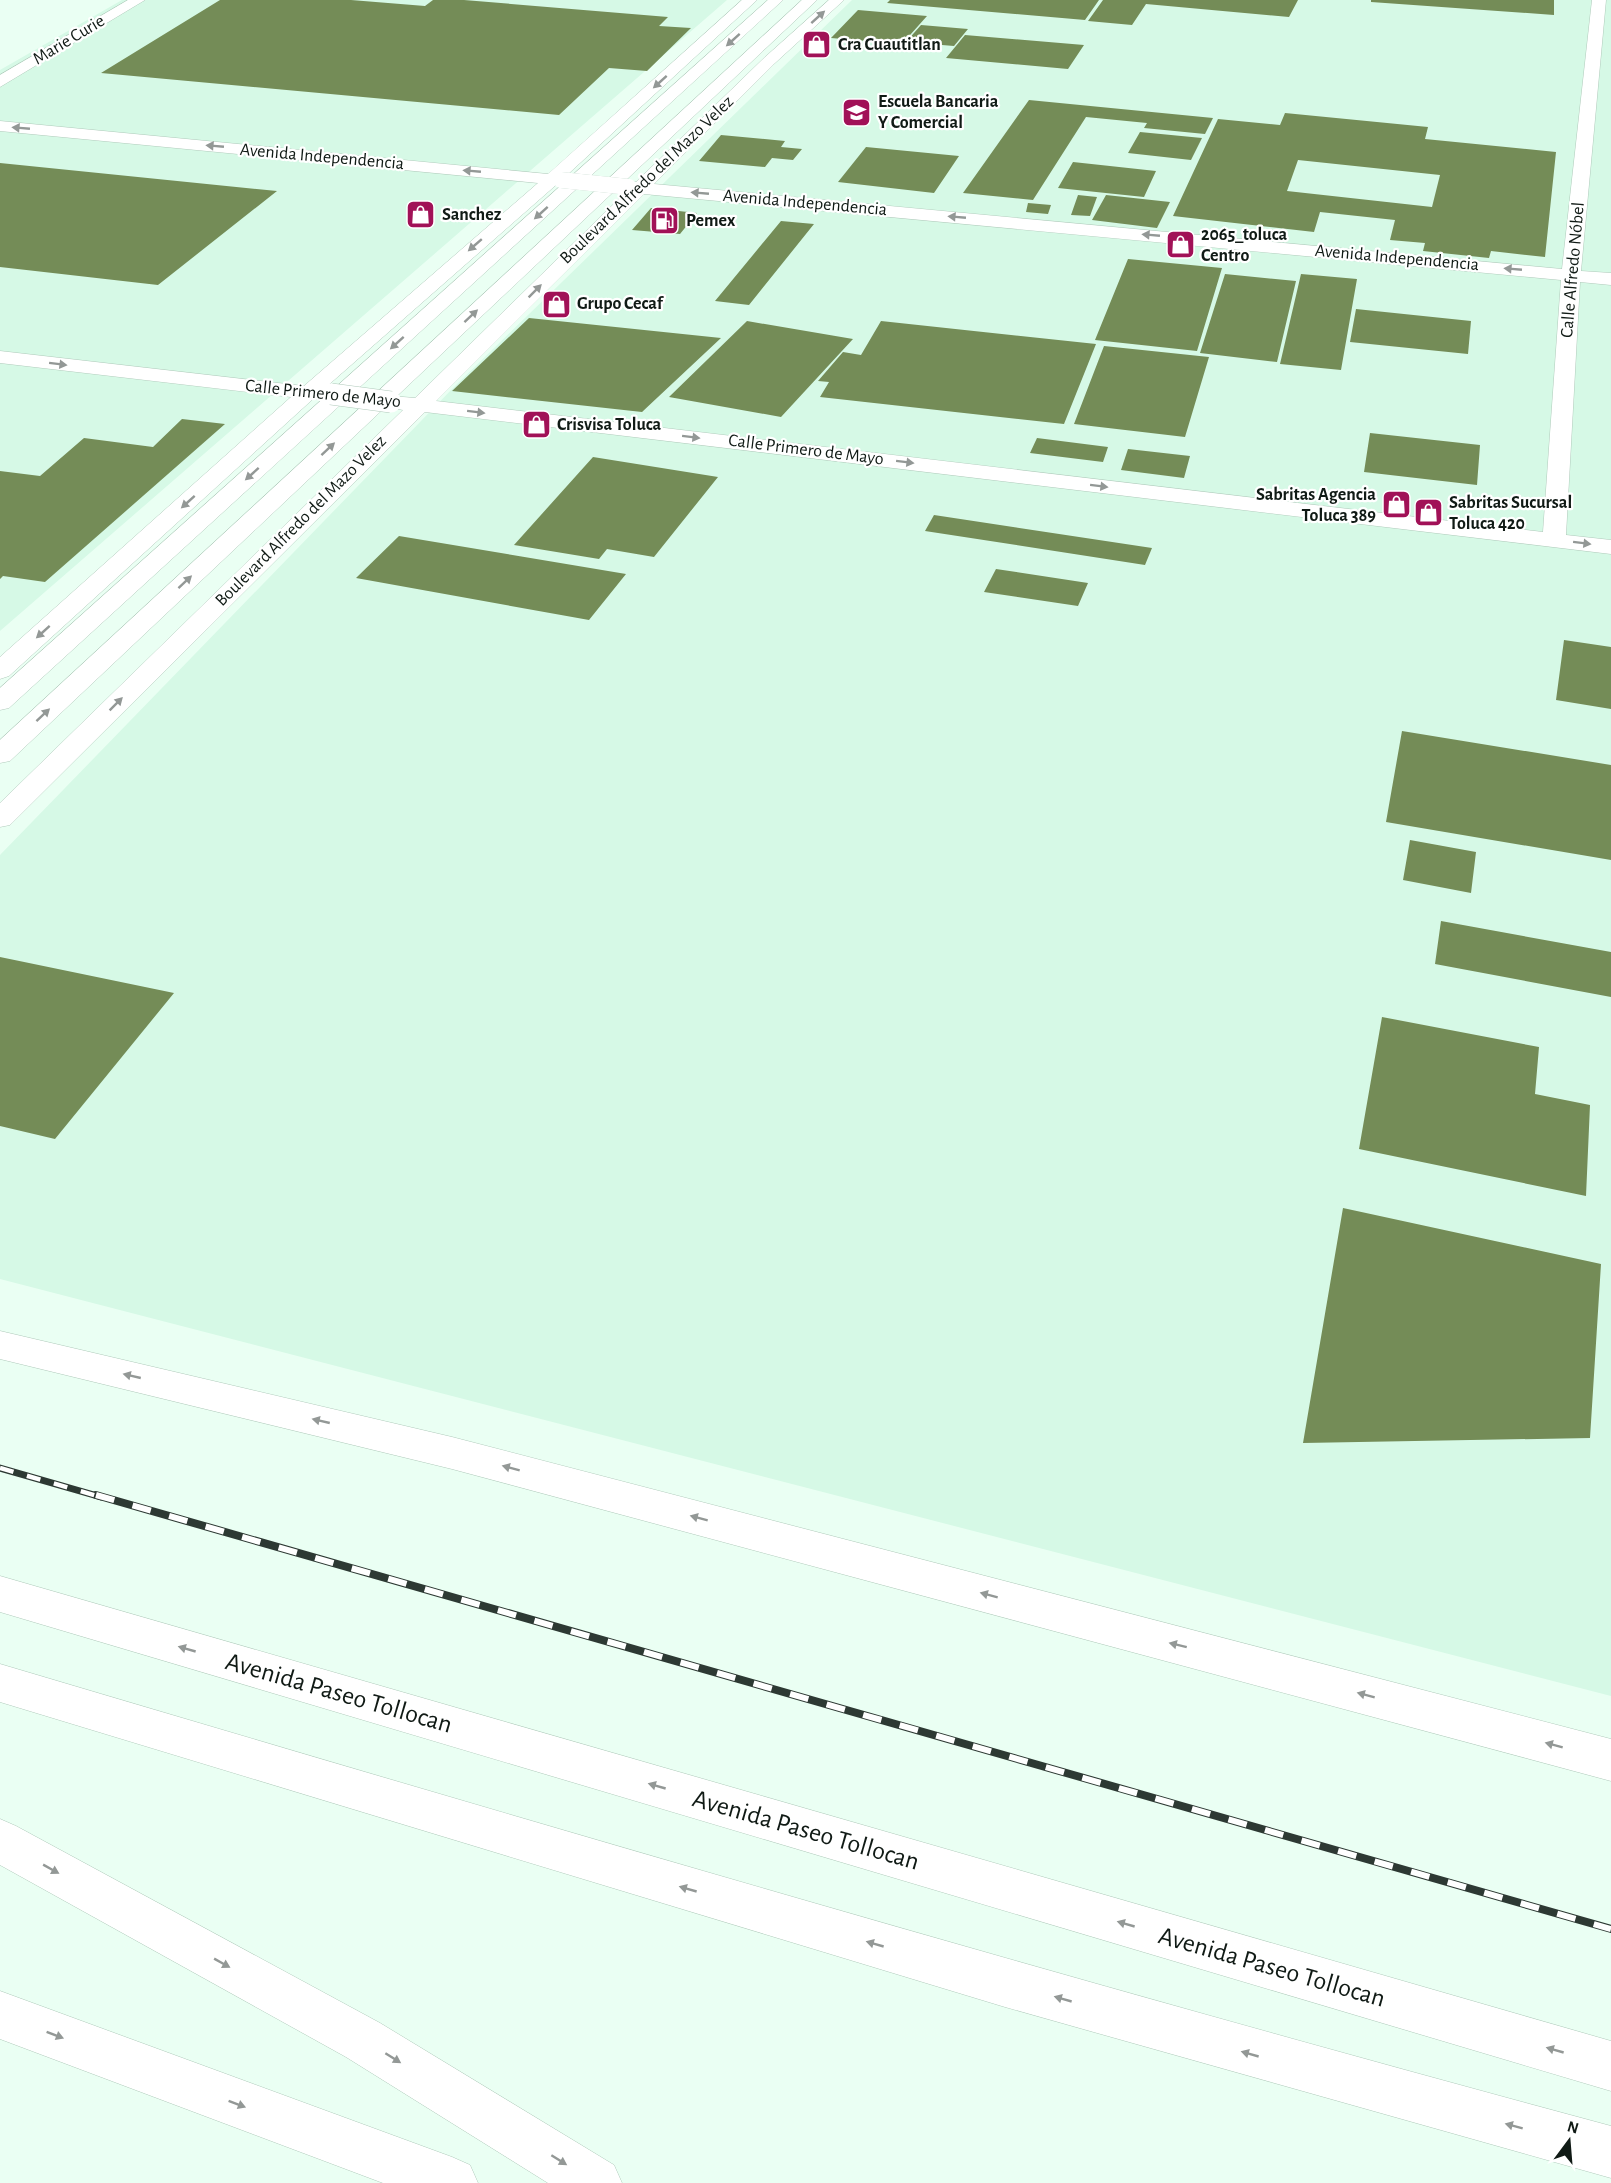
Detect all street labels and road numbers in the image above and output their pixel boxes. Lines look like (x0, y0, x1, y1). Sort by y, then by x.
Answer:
street label: Marie Curie (30, 12, 108, 68)
street label: Boulevard Alfredo del Mazo Velez (557, 92, 737, 268)
street label: Avenida Independencia (239, 141, 405, 173)
street label: Avenida Independencia (722, 187, 888, 219)
street label: Calle Alfredo Nóbel (1558, 201, 1588, 339)
street label: Avenida Independencia (1314, 242, 1480, 274)
street label: Calle Primero de Mayo (244, 377, 402, 411)
street label: Boulevard Alfredo del Mazo Velez (212, 432, 390, 610)
street label: Calle Primero de Mayo (727, 432, 885, 468)
street label: Avenida Paseo Tollocan (223, 1648, 455, 1738)
street label: Avenida Paseo Tollocan (690, 1785, 922, 1875)
street label: Avenida Paseo Tollocan (1156, 1922, 1388, 2012)

